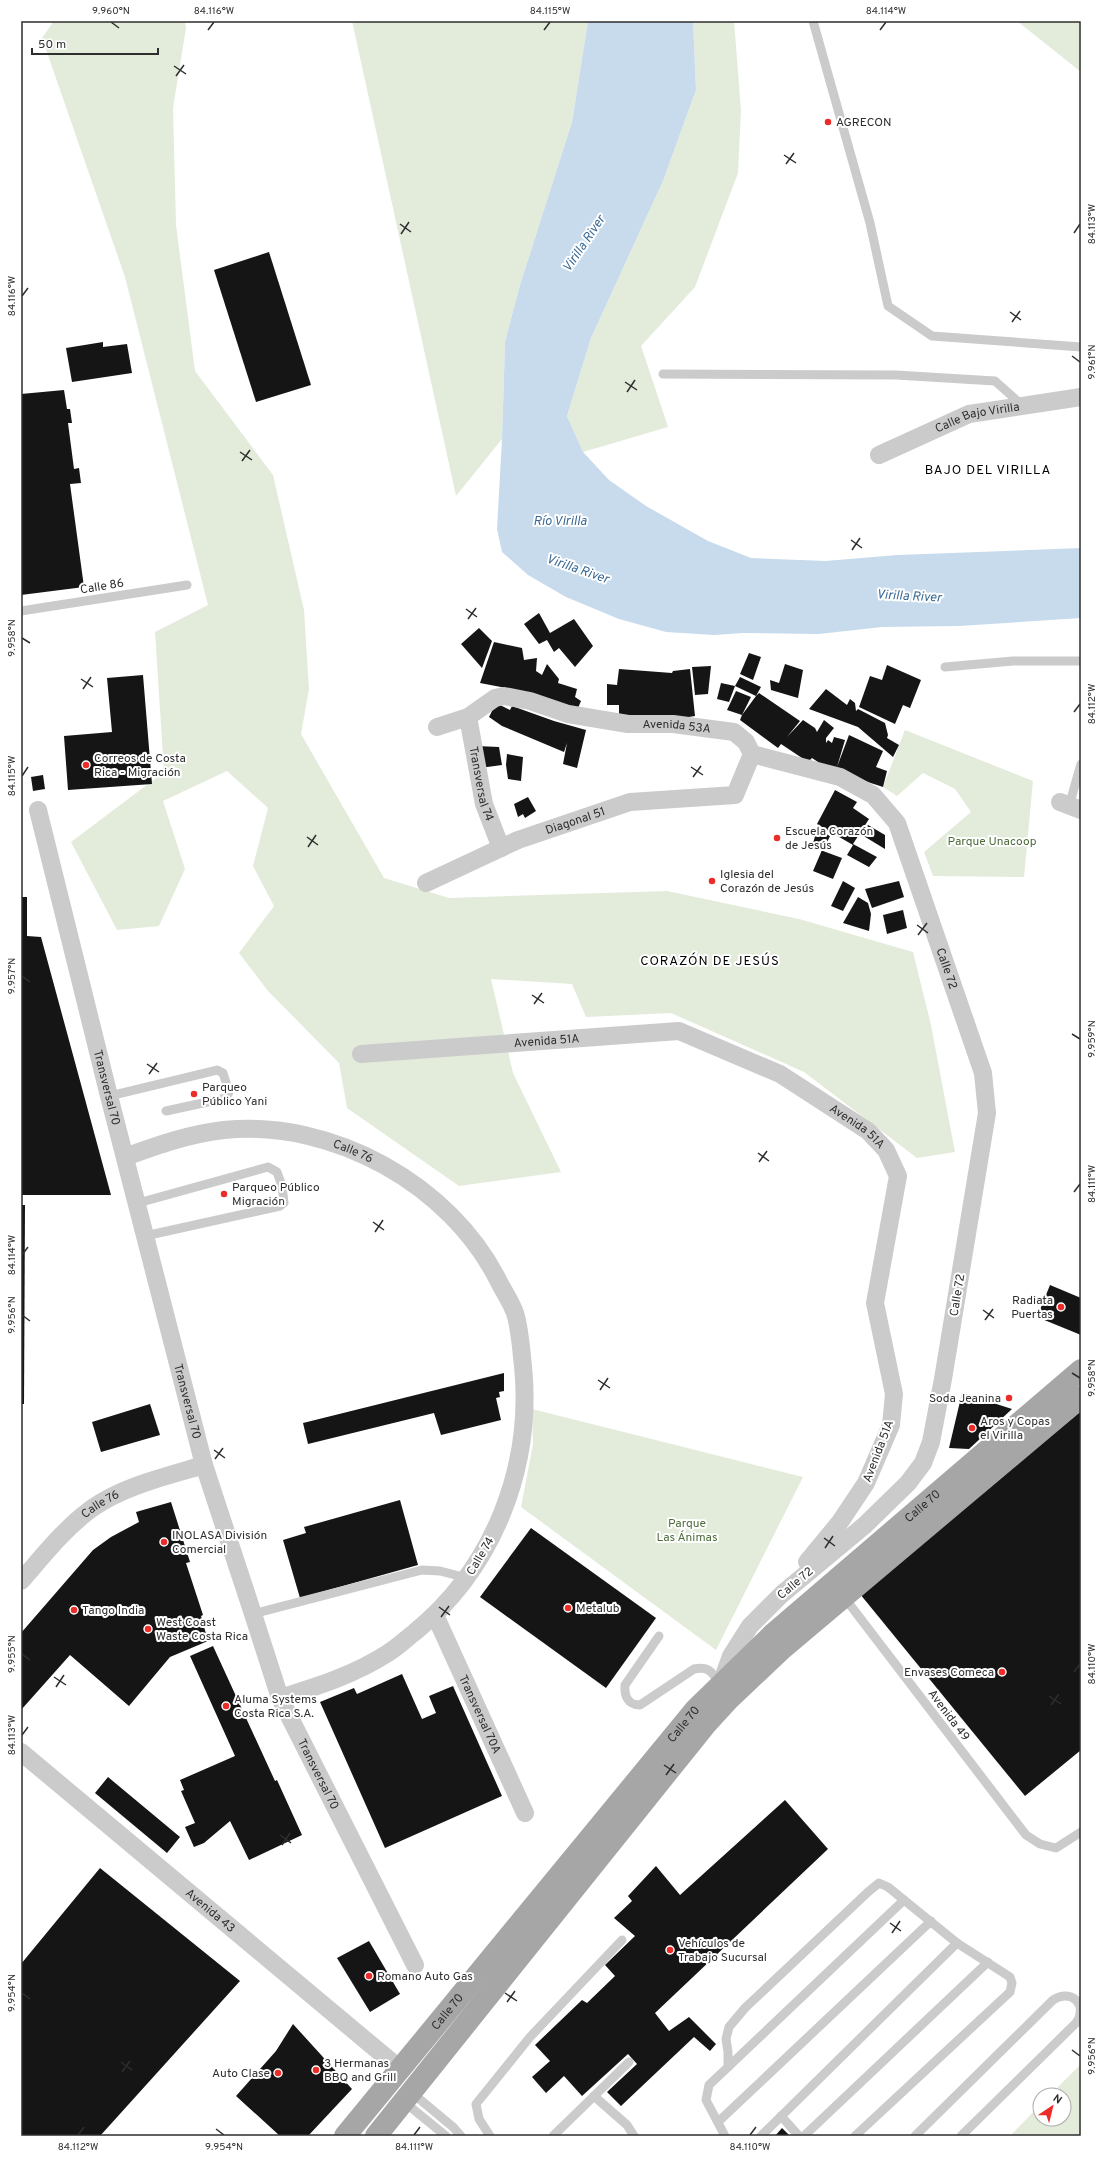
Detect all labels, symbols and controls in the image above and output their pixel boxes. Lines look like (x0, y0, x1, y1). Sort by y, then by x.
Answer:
text: 9.960°N (92, 5, 130, 18)
text: 84.116°W (194, 5, 234, 18)
text: 84.115°W (530, 5, 570, 18)
text: 84.114°W (866, 5, 906, 18)
scale bar (32, 30, 158, 56)
text: 50 m (38, 37, 66, 53)
place label: AGRECON (836, 115, 891, 131)
marker: AGRECON (823, 117, 833, 127)
text: 84.113°W (1086, 204, 1099, 244)
water label: Virilla River (560, 212, 610, 276)
text: 84.116°W (6, 276, 19, 316)
text: 9.961°N (1086, 344, 1099, 380)
street label: Calle Bajo Virilla (933, 399, 1021, 437)
district label: BAJO DEL VIRILLA (925, 463, 1051, 479)
water label: Río Virilla (533, 514, 587, 530)
water label: Virilla River (544, 552, 612, 588)
street label: Calle 86 (79, 576, 125, 598)
water label: Virilla River (876, 587, 943, 607)
text: 9.958°N (6, 619, 19, 657)
text: 84.112°W (1086, 684, 1099, 724)
street label: Avenida 53A (642, 717, 712, 738)
street label: Transversal 74 (465, 745, 497, 824)
place label: Correos de Costa Rica - Migración (94, 751, 186, 781)
text: 84.115°W (6, 756, 19, 796)
marker: Correos de Costa Rica - Migración (81, 760, 91, 770)
street label: Diagonal 51 (544, 804, 608, 839)
place label: Escuela Corazón de Jesús (785, 824, 873, 854)
marker: Escuela Corazón de Jesús (772, 833, 782, 843)
park label: Parque Unacoop (948, 834, 1037, 850)
place label: Iglesia del Corazón de Jesús (720, 867, 814, 897)
marker: Iglesia del Corazón de Jesús (707, 876, 717, 886)
street label: Calle 72 (932, 946, 961, 991)
district label: CORAZÓN DE JESÚS (640, 952, 780, 970)
text: 9.957°N (6, 958, 19, 994)
text: 9.959°N (1086, 1020, 1099, 1058)
street label: Avenida 51A (513, 1031, 580, 1052)
street label: Transversal 70 (89, 1048, 123, 1127)
place label: Parqueo Público Yani (202, 1080, 267, 1110)
marker: Parqueo Público Yani (189, 1089, 199, 1099)
street label: Avenida 51A (826, 1101, 888, 1153)
street label: Calle 76 (331, 1136, 375, 1167)
text: 84.111°W (1086, 1165, 1099, 1203)
place label: Parqueo Público Migración (232, 1180, 320, 1210)
marker: Parqueo Público Migración (219, 1189, 229, 1199)
text: 84.114°W (6, 1235, 19, 1275)
street label: Calle 72 (947, 1273, 969, 1317)
place label: Radiata Puertas (1011, 1293, 1053, 1323)
text: 9.956°N (6, 1296, 19, 1334)
marker: Radiata Puertas (1056, 1302, 1066, 1312)
text: 9.958°N (1086, 1359, 1099, 1397)
street label: Transversal 70 (169, 1362, 204, 1441)
place label: Soda Jeanina (929, 1391, 1001, 1407)
marker: Soda Jeanina (1004, 1393, 1014, 1403)
place label: Aros y Copas el Virilla (980, 1414, 1050, 1444)
street label: Avenida 51A (860, 1418, 898, 1485)
marker: Aros y Copas el Virilla (967, 1423, 977, 1433)
street label: Calle 76 (78, 1487, 122, 1523)
street label: Calle 70 (902, 1487, 944, 1527)
park label: Parque Las Ánimas (656, 1516, 718, 1546)
place label: INOLASA División Comercial (172, 1528, 267, 1558)
street label: Calle 74 (463, 1535, 498, 1579)
marker: INOLASA División Comercial (159, 1537, 169, 1547)
street label: Calle 72 (774, 1564, 817, 1604)
place label: Metalub (576, 1601, 620, 1617)
place label: Tango India (82, 1603, 144, 1619)
marker: Metalub (563, 1603, 573, 1613)
marker: Tango India (69, 1605, 79, 1615)
place label: West Coast Waste Costa Rica (156, 1615, 248, 1645)
marker: West Coast Waste Costa Rica (143, 1624, 153, 1634)
text: 9.955°N (6, 1635, 19, 1673)
text: 84.110°W (1086, 1644, 1099, 1684)
place label: Envases Comeca (904, 1665, 994, 1681)
marker: Envases Comeca (997, 1667, 1007, 1677)
street label: Transversal 70A (454, 1673, 504, 1757)
street label: Avenida 49 (924, 1687, 973, 1745)
place label: Aluma Systems Costa Rica S.A. (234, 1692, 317, 1722)
marker: Aluma Systems Costa Rica S.A. (221, 1701, 231, 1711)
street label: Calle 70 (664, 1703, 704, 1746)
text: 84.113°W (6, 1715, 19, 1755)
street label: Transversal 70 (293, 1736, 342, 1813)
street label: Avenida 43 (181, 1886, 238, 1937)
place label: Vehículos de Trabajo Sucursal (678, 1936, 767, 1966)
marker: Vehículos de Trabajo Sucursal (665, 1945, 675, 1955)
place label: Romano Auto Gas (377, 1969, 473, 1985)
marker: Romano Auto Gas (364, 1971, 374, 1981)
text: 9.954°N (6, 1974, 19, 2012)
street label: Calle 70 (428, 1991, 468, 2034)
text: 9.956°N (1086, 2037, 1099, 2075)
place label: 3 Hermanas BBQ and Grill (324, 2056, 396, 2086)
marker: 3 Hermanas BBQ and Grill (311, 2065, 321, 2075)
place label: Auto Clase (212, 2066, 270, 2082)
marker: Auto Clase (273, 2068, 283, 2078)
north arrow (1032, 2087, 1072, 2127)
text: N (1050, 2092, 1064, 2108)
text: 84.112°W (58, 2141, 98, 2154)
text: 9.954°N (205, 2141, 243, 2154)
text: 84.111°W (395, 2141, 433, 2154)
text: 84.110°W (730, 2141, 770, 2154)

